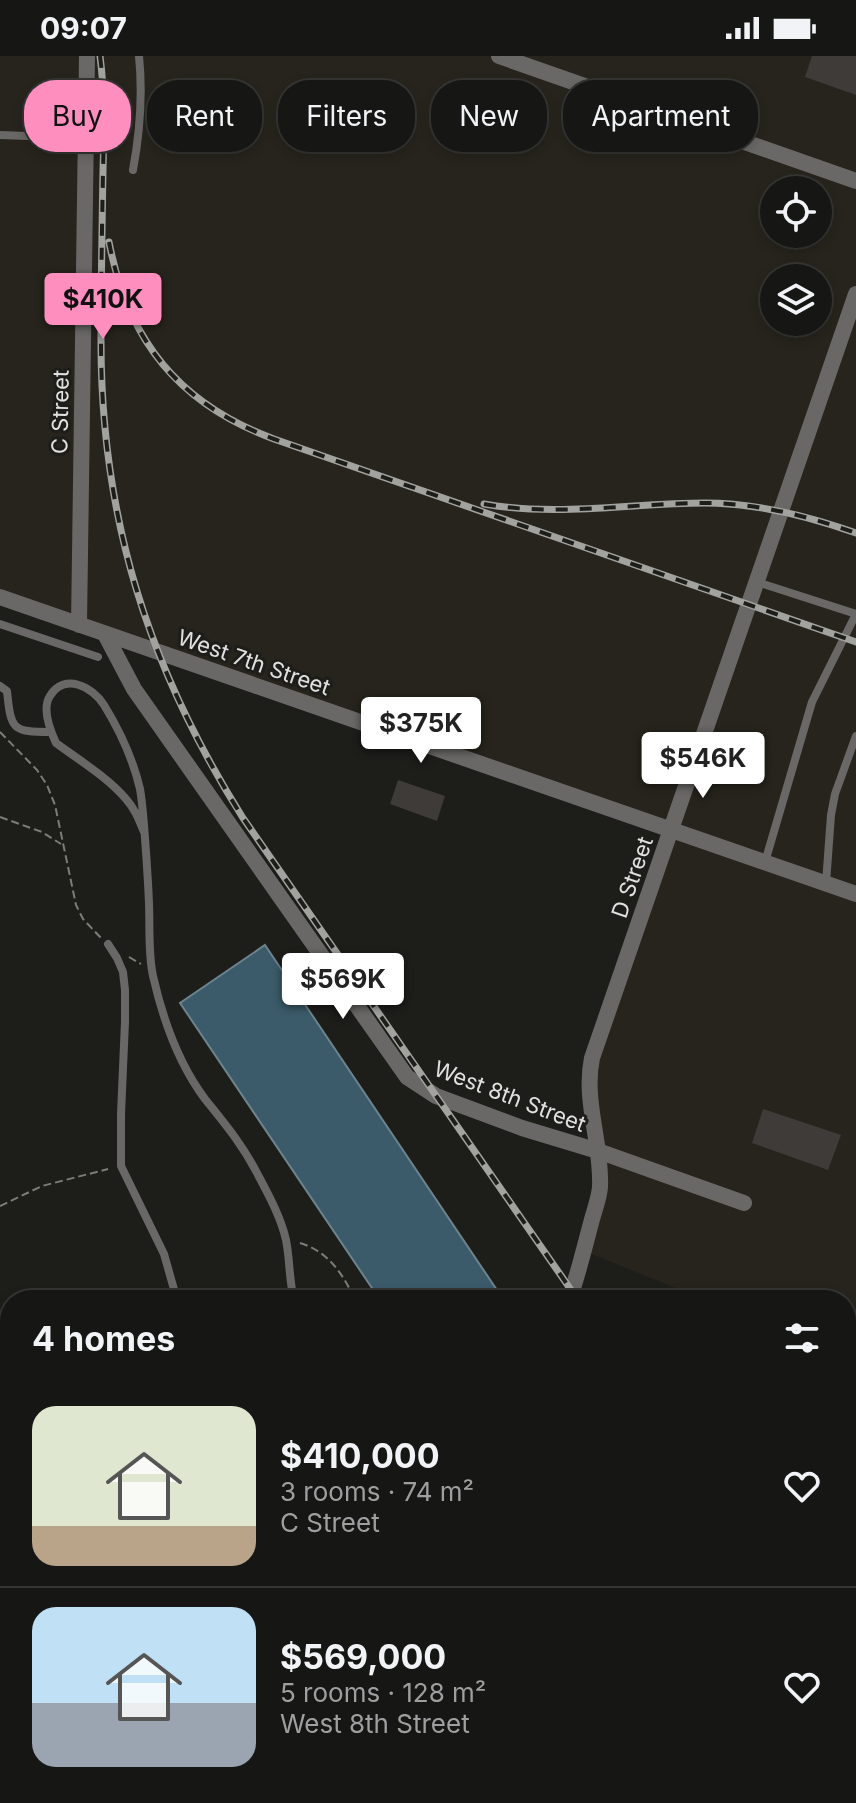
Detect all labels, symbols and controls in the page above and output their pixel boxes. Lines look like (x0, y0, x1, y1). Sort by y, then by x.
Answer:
text: 09:07 (40, 10, 127, 46)
chip: Buy (24, 80, 131, 152)
chip: Rent (147, 80, 262, 152)
chip: Filters (278, 80, 415, 152)
chip: New (431, 80, 547, 152)
chip: Apartment (563, 80, 758, 152)
map controls (760, 176, 832, 336)
button: locate (760, 176, 832, 248)
button: layers (760, 264, 832, 336)
pin: $410K (47, 273, 159, 341)
text: $410K (62, 283, 144, 314)
street label: C Street (46, 370, 74, 454)
street label: West 7th Street (174, 624, 334, 700)
pin: $375K (365, 697, 477, 765)
text: $375K (379, 707, 463, 738)
pin: $546K (647, 732, 759, 800)
text: $546K (660, 742, 746, 773)
street label: D Street (606, 833, 658, 921)
pin: $569K (287, 953, 399, 1021)
text: $569K (300, 963, 386, 994)
street label: West 8th Street (430, 1055, 590, 1137)
icon: filters (780, 1316, 824, 1360)
text: 4 homes (32, 1318, 175, 1359)
text: $410,000 (280, 1435, 440, 1476)
icon: home (96, 1438, 192, 1534)
icon: heart (780, 1464, 824, 1508)
text: 3 rooms · 74 m² (280, 1476, 474, 1507)
text: C Street (280, 1507, 380, 1538)
text: $569,000 (280, 1636, 446, 1677)
icon: home (96, 1639, 192, 1735)
icon: heart (780, 1665, 824, 1709)
text: 5 rooms · 128 m² (280, 1677, 486, 1708)
text: West 8th Street (280, 1708, 470, 1739)

